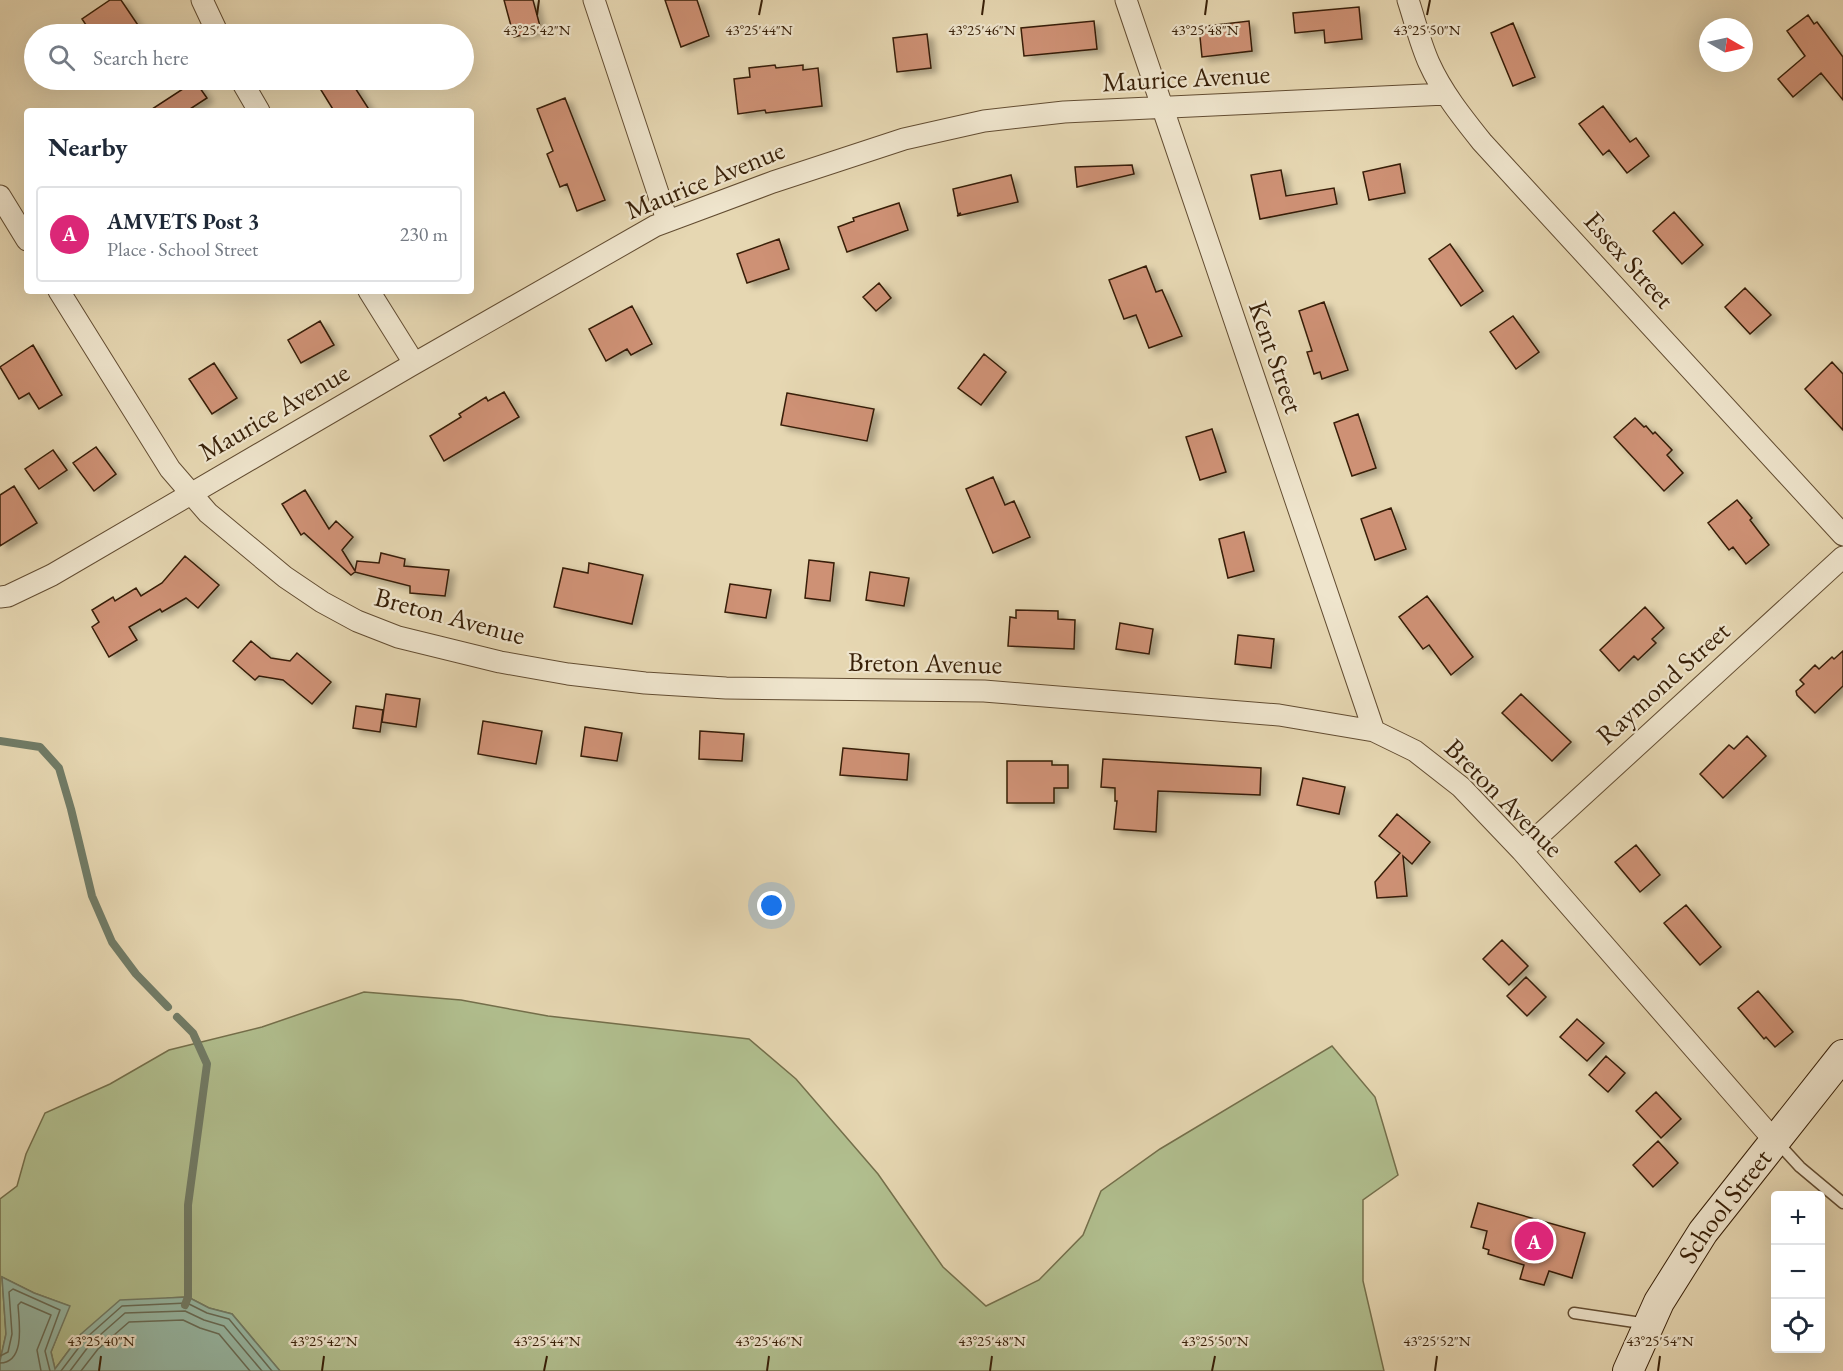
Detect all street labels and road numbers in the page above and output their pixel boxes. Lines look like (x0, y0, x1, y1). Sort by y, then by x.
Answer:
street label: Maurice Avenue (1101, 56, 1271, 99)
street label: Maurice Avenue (620, 132, 789, 227)
street label: Essex Street (1577, 204, 1683, 316)
street label: Kent Street (1241, 296, 1312, 418)
street label: Maurice Avenue (192, 354, 355, 469)
street label: Breton Avenue (371, 579, 529, 652)
street label: Raymond Street (1588, 613, 1737, 752)
street label: Breton Avenue (848, 644, 1002, 681)
street label: Breton Avenue (1437, 731, 1571, 865)
street label: School Street (1670, 1141, 1779, 1270)

